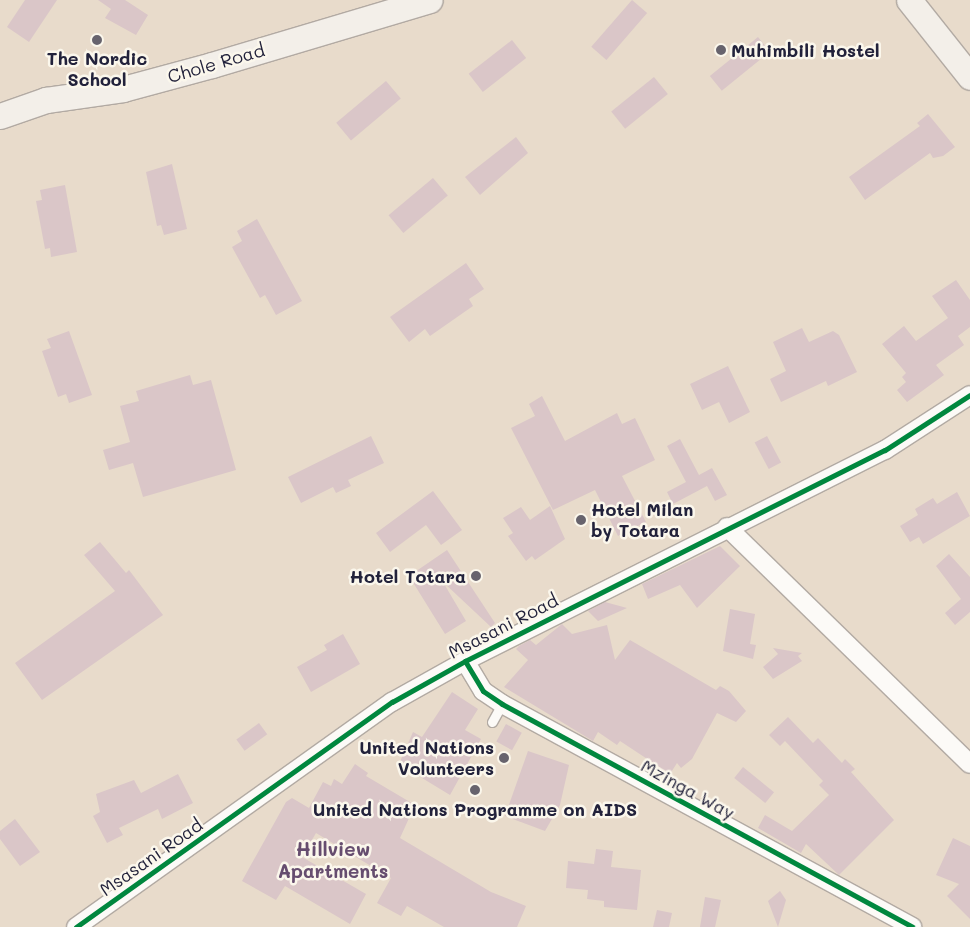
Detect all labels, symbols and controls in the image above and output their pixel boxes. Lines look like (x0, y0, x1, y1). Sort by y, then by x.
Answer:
marker: The Nordic School (91, 34, 103, 46)
street label: Chole Road (165, 39, 267, 87)
place label: Muhimbili Hostel (731, 39, 880, 61)
marker: Muhimbili Hostel (715, 44, 727, 56)
place label: The Nordic School (47, 48, 147, 90)
place label: Hotel Milan by Totara (591, 499, 693, 542)
marker: Hotel Milan by Totara (575, 514, 587, 526)
place label: Hotel Totara (349, 565, 466, 587)
marker: Hotel Totara (470, 570, 482, 582)
street label: Msasani Road (444, 589, 562, 663)
place label: United Nations Volunteers (359, 737, 494, 780)
marker: United Nations Volunteers (498, 752, 510, 764)
street label: Mzinga Way (637, 754, 739, 824)
marker: United Nations Programme on AIDS (469, 784, 481, 796)
place label: United Nations Programme on AIDS (313, 798, 637, 820)
street label: Msasani Road (96, 814, 206, 900)
district label: Hillview Apartments (278, 838, 388, 882)

